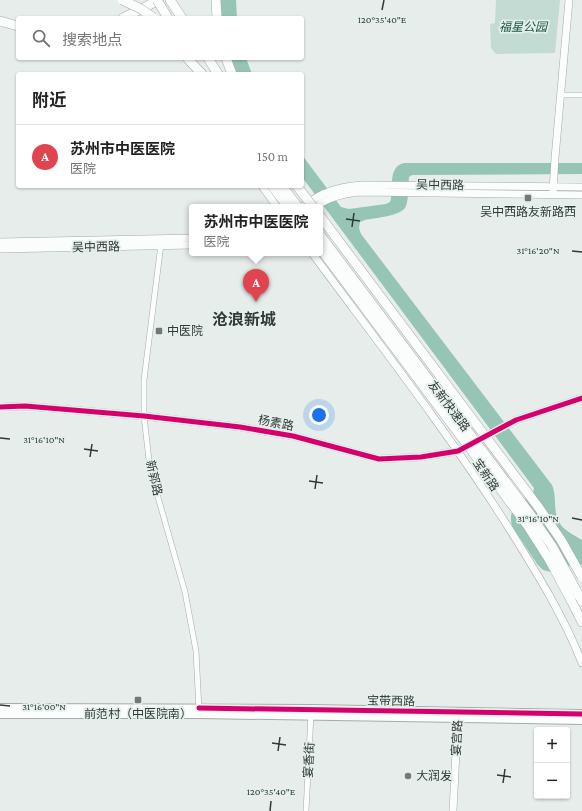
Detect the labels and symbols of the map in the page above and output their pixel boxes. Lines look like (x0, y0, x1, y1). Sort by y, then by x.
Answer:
text: 120°35'40"E (358, 14, 407, 25)
park label: 福星公园 (499, 20, 549, 34)
street label: 吴中西路 (416, 178, 464, 192)
marker: 吴中西路友新路西 (523, 193, 533, 203)
place label: 吴中西路友新路西 (480, 205, 576, 219)
street label: 吴中西路 (72, 240, 120, 254)
text: 31°16'20"N (516, 245, 560, 256)
pin: A (243, 269, 269, 302)
district label: 沧浪新城 (212, 310, 276, 328)
place label: 中医院 (167, 324, 203, 338)
marker: 中医院 (154, 326, 164, 336)
street label: 友新快速路 (425, 378, 473, 434)
your location (309, 405, 329, 425)
street label: 杨素路 (257, 413, 295, 433)
text: 31°16'10"N (23, 434, 65, 445)
street label: 宝新路 (470, 456, 502, 494)
street label: 新郭路 (143, 459, 165, 497)
text: 31°16'10"N (517, 513, 559, 524)
street label: 宝带西路 (367, 694, 415, 708)
marker: 前范村（中医院南） (133, 695, 143, 705)
text: 31°16'00"N (22, 701, 66, 712)
place label: 前范村（中医院南） (84, 707, 192, 721)
street label: 宴宫路 (449, 720, 465, 756)
street label: 宴香街 (301, 742, 317, 778)
place label: 大润发 (416, 769, 452, 783)
marker: 大润发 (403, 771, 413, 781)
text: 120°35'40"E (247, 786, 296, 797)

